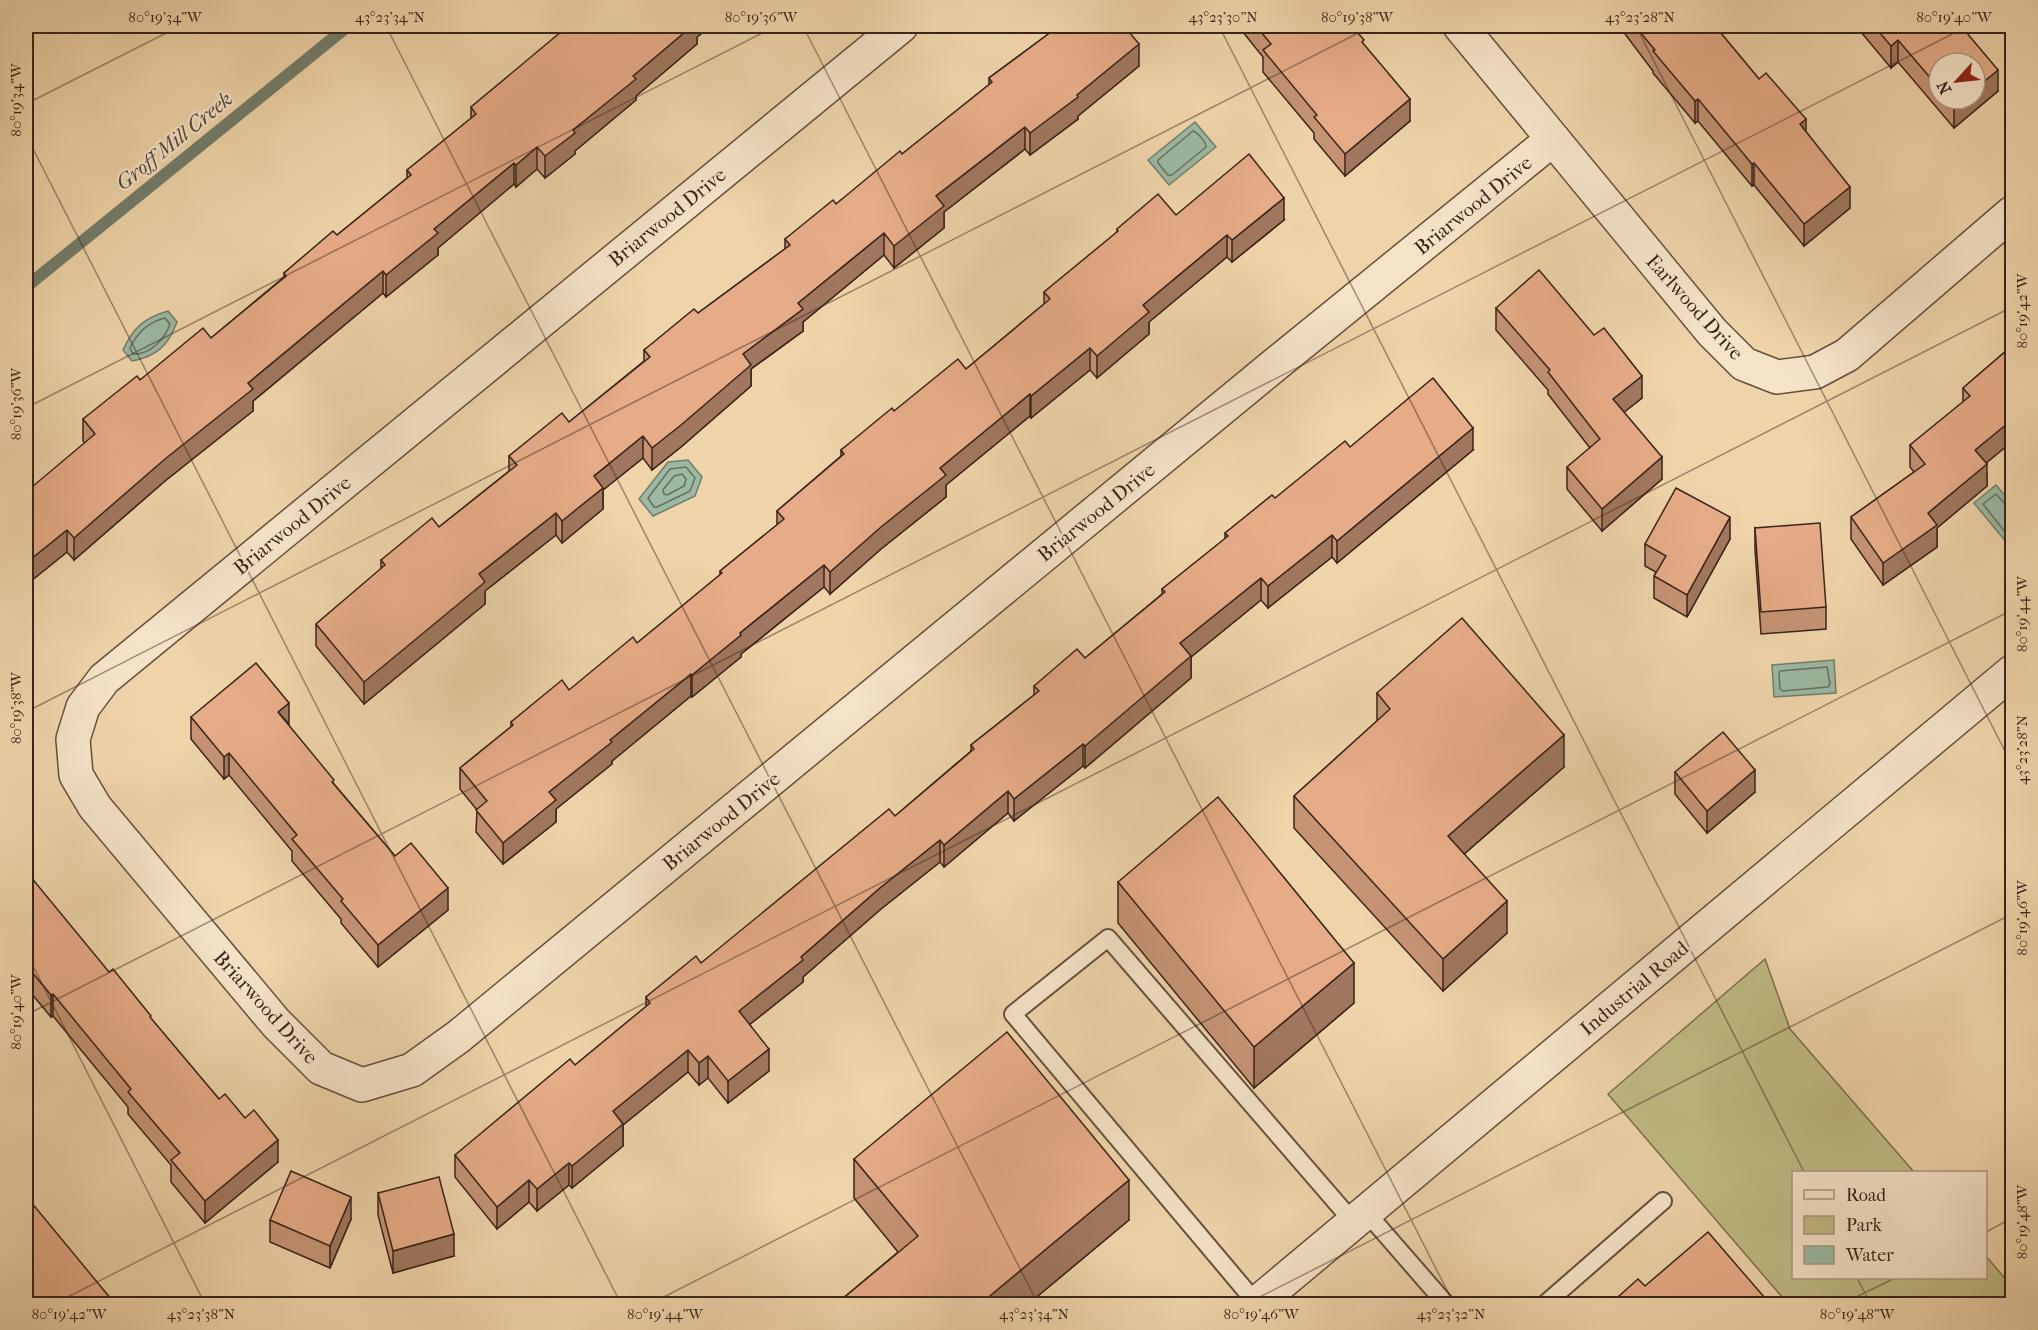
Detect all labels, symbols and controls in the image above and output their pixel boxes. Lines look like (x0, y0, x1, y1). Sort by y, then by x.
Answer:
text: 80°19'34"W (128, 8, 203, 26)
text: 43°23'34"N (355, 8, 426, 26)
text: 80°19'36"W (725, 8, 799, 26)
text: 43°23'30"N (1188, 8, 1258, 26)
text: 80°19'38"W (1321, 8, 1394, 26)
text: 43°23'28"N (1605, 8, 1676, 26)
text: 80°19'40"W (1916, 8, 1993, 26)
north arrow (1927, 51, 1987, 111)
text: 80°19'34"W (7, 62, 25, 137)
text: N (1932, 77, 1955, 97)
water label: Groff Mill Creek (111, 87, 237, 195)
street label: Briarwood Drive (1410, 151, 1537, 260)
street label: Briarwood Drive (604, 163, 731, 272)
street label: Earlwood Drive (1641, 250, 1748, 365)
text: 80°19'42"W (2013, 272, 2031, 348)
text: 80°19'36"W (7, 366, 25, 440)
street label: Briarwood Drive (1033, 458, 1160, 567)
street label: Briarwood Drive (229, 471, 356, 580)
text: 80°19'44"W (2013, 575, 2031, 652)
text: 80°19'38"W (7, 671, 25, 744)
text: 43°23'28"N (2013, 714, 2031, 785)
street label: Briarwood Drive (658, 767, 785, 876)
text: 80°19'46"W (2013, 879, 2031, 956)
street label: Industrial Road (1576, 936, 1694, 1040)
street label: Briarwood Drive (209, 946, 322, 1069)
text: 80°19'40"W (7, 973, 25, 1050)
legend (1792, 1171, 1987, 1279)
text: 80°19'48"W (2013, 1183, 2031, 1259)
text: Road (1846, 1185, 1886, 1206)
text: Park (1846, 1215, 1883, 1236)
text: Water (1845, 1245, 1894, 1266)
text: 80°19'42"W (32, 1305, 108, 1323)
text: 43°23'38"N (167, 1305, 236, 1323)
text: 80°19'44"W (627, 1305, 704, 1323)
text: 43°23'34"N (999, 1305, 1070, 1323)
text: 80°19'46"W (1223, 1305, 1300, 1323)
text: 43°23'32"N (1417, 1305, 1486, 1323)
text: 80°19'48"W (1820, 1305, 1896, 1323)

